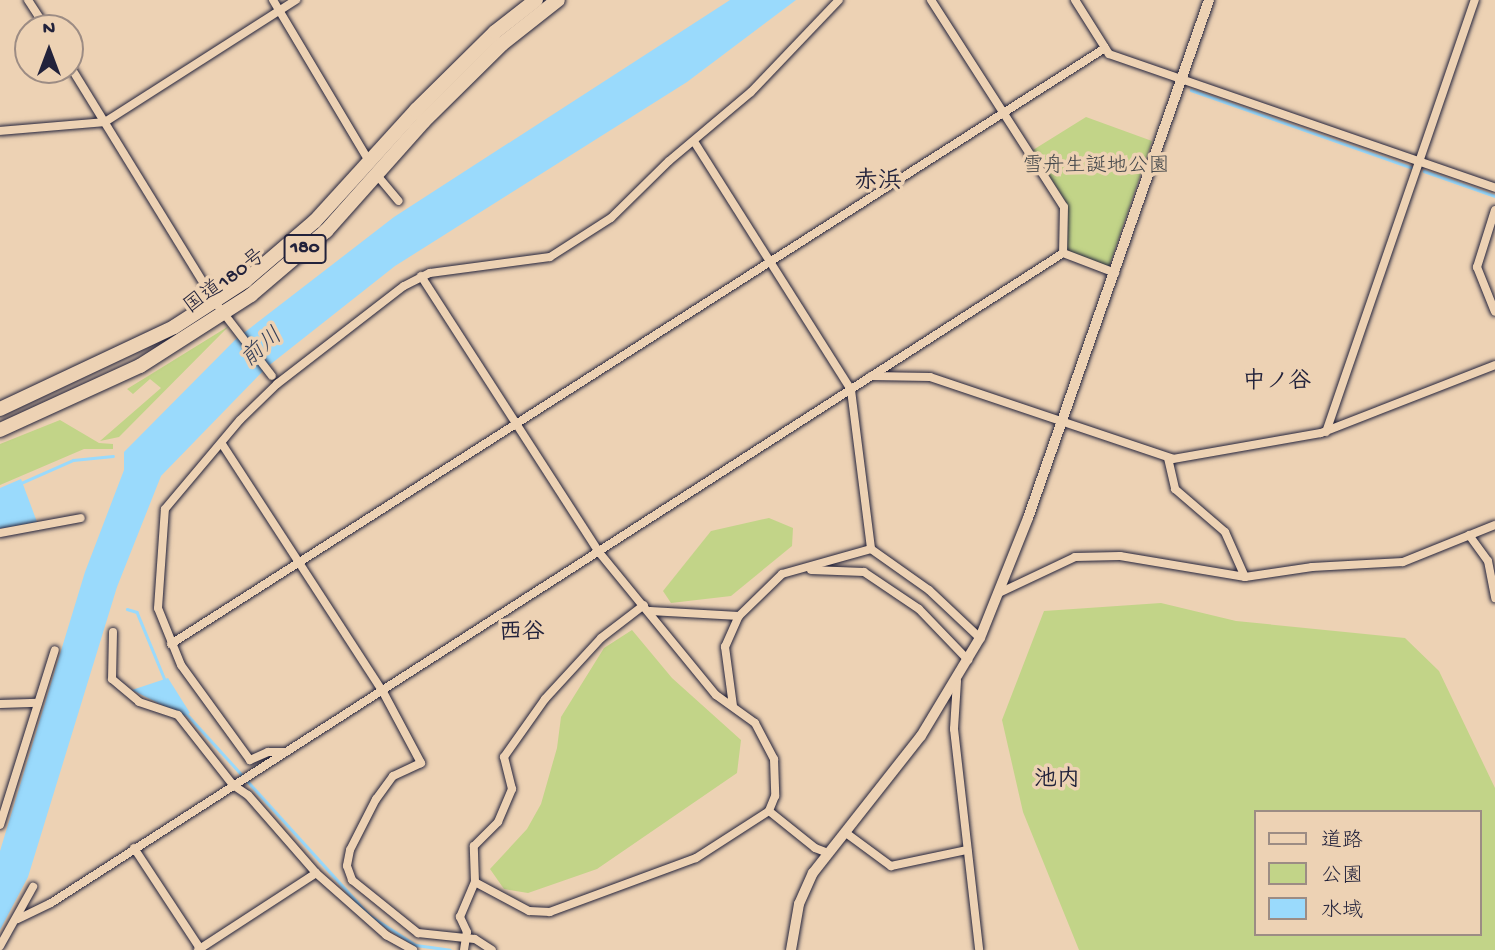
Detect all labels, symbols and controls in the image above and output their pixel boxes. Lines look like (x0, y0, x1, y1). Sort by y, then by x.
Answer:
north arrow (14, 14, 84, 84)
text: N (43, 18, 55, 41)
park label: 雪舟生誕地公園 (1023, 155, 1169, 181)
district label: 赤浜 (854, 169, 902, 197)
road number: 180 (282, 233, 328, 264)
street label: 国道180号 (180, 245, 272, 321)
water label: 前川 (237, 323, 289, 375)
district label: 中ノ谷 (1243, 369, 1311, 397)
district label: 西谷 (499, 620, 545, 648)
district label: 池内 (1034, 767, 1080, 795)
legend (1254, 810, 1481, 936)
text: 道路 (1321, 830, 1363, 855)
text: 公園 (1321, 865, 1363, 890)
text: 水域 (1321, 900, 1363, 925)

